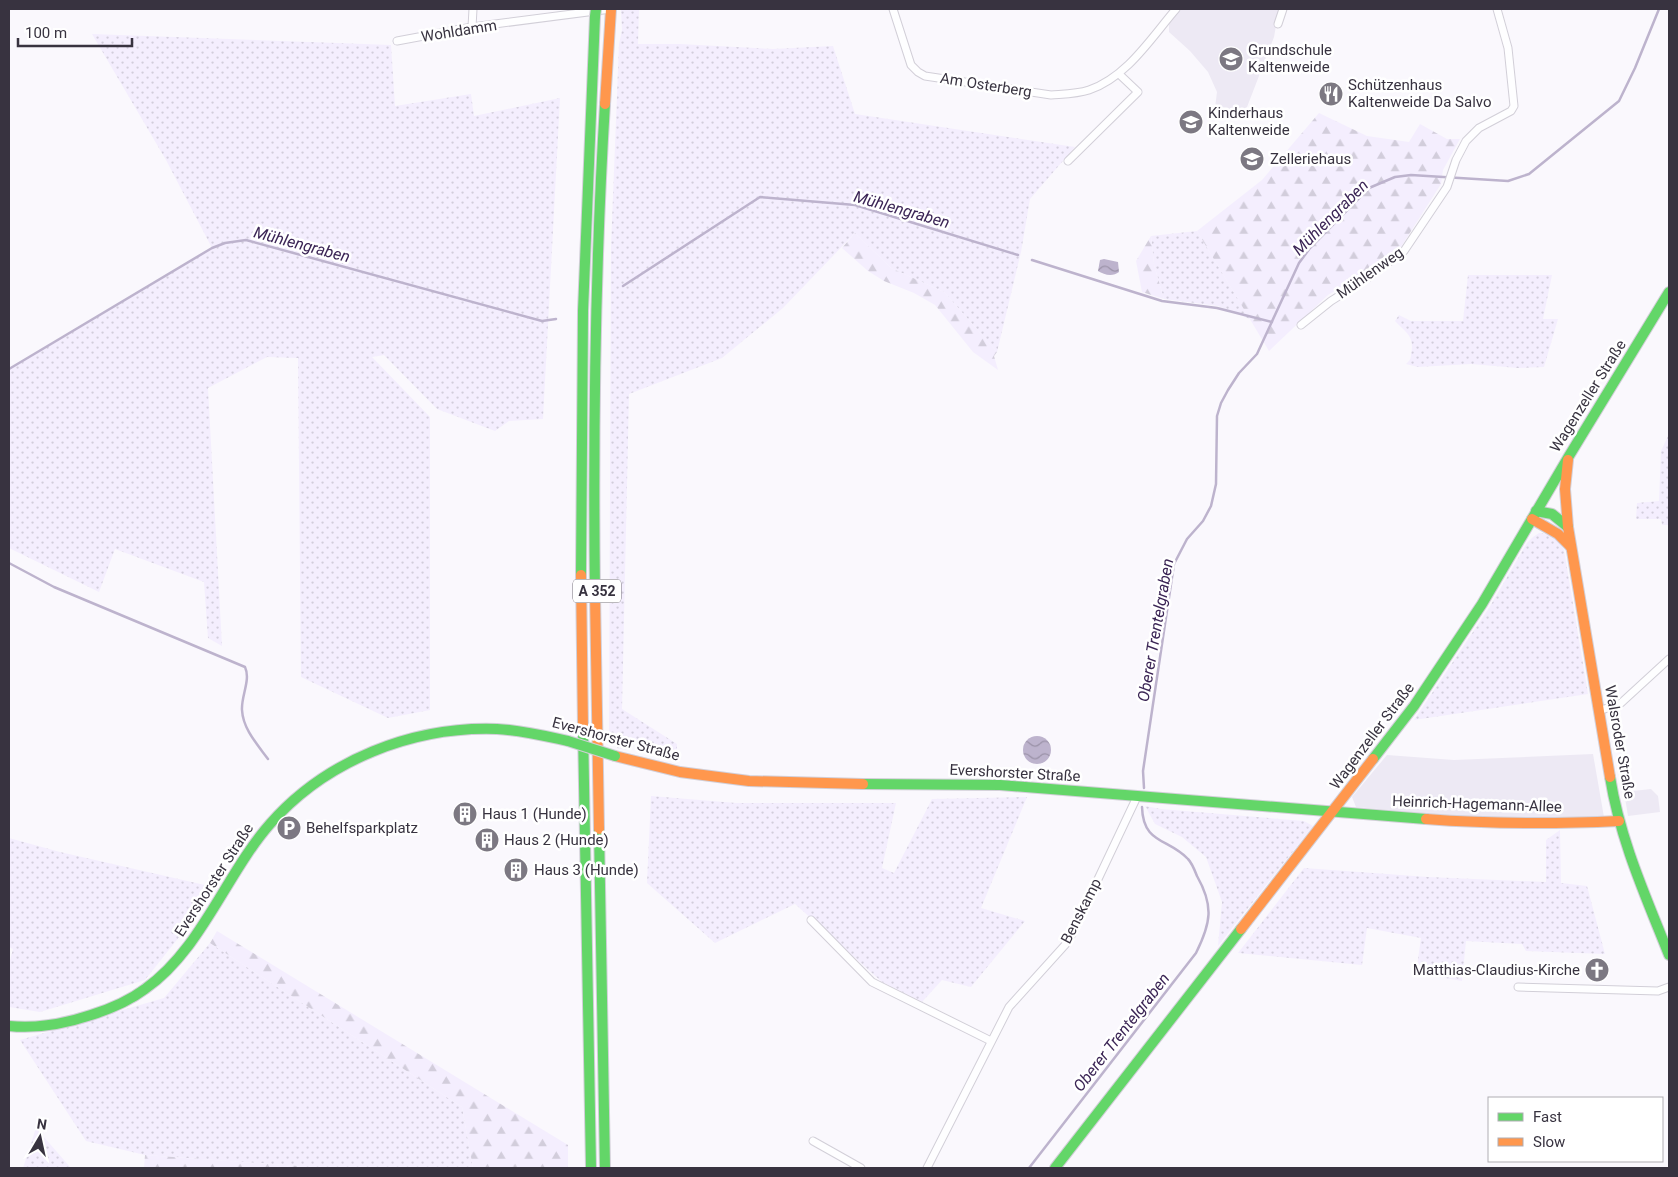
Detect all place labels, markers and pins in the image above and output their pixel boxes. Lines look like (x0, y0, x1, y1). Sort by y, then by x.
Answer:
place label: Grundschule Kaltenweide (1248, 41, 1332, 76)
school or university icon: Grundschule Kaltenweide (1218, 46, 1244, 72)
place label: Schützenhaus Kaltenweide Da Salvo (1348, 76, 1492, 111)
restaurant icon: Schützenhaus Kaltenweide Da Salvo (1318, 81, 1344, 107)
place label: Kinderhaus Kaltenweide (1208, 104, 1290, 139)
school or university icon: Kinderhaus Kaltenweide (1178, 109, 1204, 135)
school or university icon: Zelleriehaus (1239, 146, 1265, 172)
place label: Zelleriehaus (1270, 150, 1351, 168)
building icon: Haus 1 (Hunde) (452, 801, 478, 827)
place label: Haus 1 (Hunde) (482, 805, 587, 823)
parking icon: Behelfsparkplatz (276, 815, 302, 841)
place label: Behelfsparkplatz (306, 819, 418, 837)
building icon: Haus 2 (Hunde) (474, 827, 500, 853)
place label: Haus 2 (Hunde) (504, 831, 609, 849)
building icon: Haus 3 (Hunde) (503, 857, 529, 883)
place label: Haus 3 (Hunde) (534, 861, 639, 879)
church icon: Matthias-Claudius-Kirche (1584, 957, 1610, 983)
place label: Matthias-Claudius-Kirche (1413, 961, 1580, 979)

